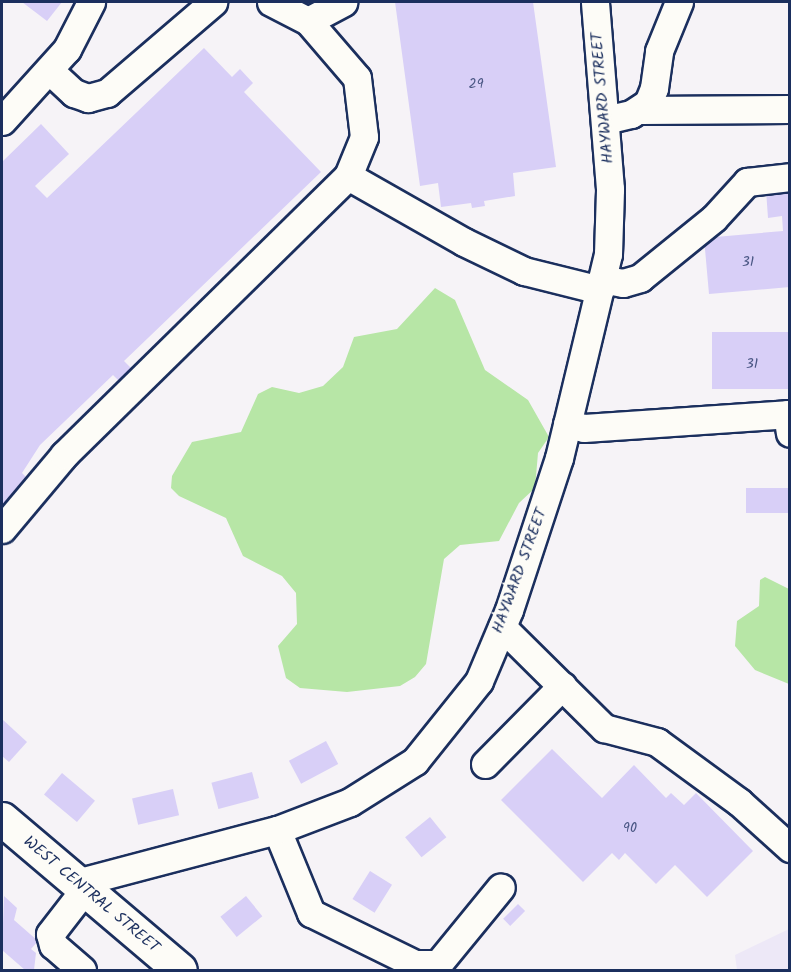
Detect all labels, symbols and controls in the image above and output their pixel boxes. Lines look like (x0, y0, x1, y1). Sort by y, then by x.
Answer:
street label: HAYWARD STREET (588, 32, 618, 164)
house number: 29 (469, 76, 483, 92)
house number: 31 (742, 254, 754, 270)
house number: 31 (746, 356, 758, 372)
street label: HAYWARD STREET (488, 506, 552, 636)
house number: 90 (623, 820, 637, 836)
street label: WEST CENTRAL STREET (19, 832, 163, 958)

